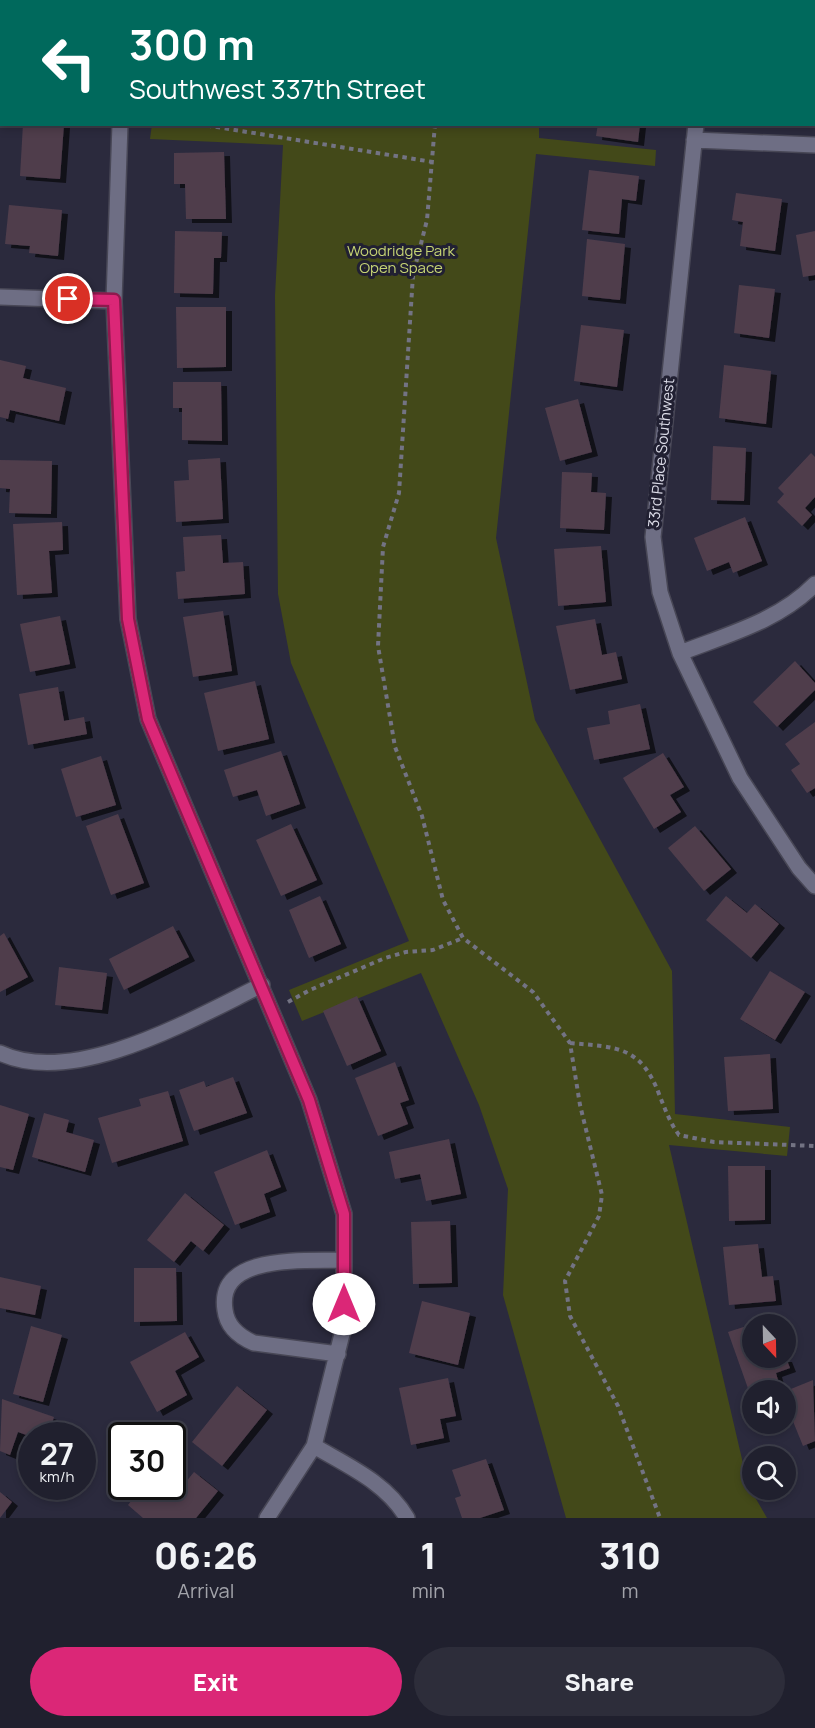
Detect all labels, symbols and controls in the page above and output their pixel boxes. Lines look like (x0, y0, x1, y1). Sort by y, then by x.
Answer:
text: 300 m (129, 15, 255, 73)
icon: left (30, 24, 108, 102)
text: Southwest 337th Street (129, 70, 426, 107)
park label: Woodridge Park Open Space (347, 240, 456, 278)
pin (42, 273, 93, 324)
icon: arrive (51, 282, 84, 315)
street label: 33rd Place Southwest (643, 377, 679, 529)
position arrow (312, 1272, 376, 1336)
north arrow (742, 1314, 796, 1368)
map controls (742, 1314, 796, 1500)
button: sound (742, 1380, 796, 1434)
speed limit sign: 30 (108, 1422, 186, 1500)
text: 27 (40, 1433, 74, 1474)
button: search (742, 1446, 796, 1500)
text: km/h (40, 1466, 74, 1487)
text: 06:26 (154, 1531, 258, 1580)
text: 1 (420, 1531, 437, 1580)
text: 310 (599, 1531, 661, 1580)
text: Arrival (177, 1577, 234, 1604)
text: min (412, 1577, 445, 1604)
text: m (622, 1577, 639, 1604)
button: Exit (30, 1647, 402, 1716)
button: Share (414, 1647, 785, 1716)

